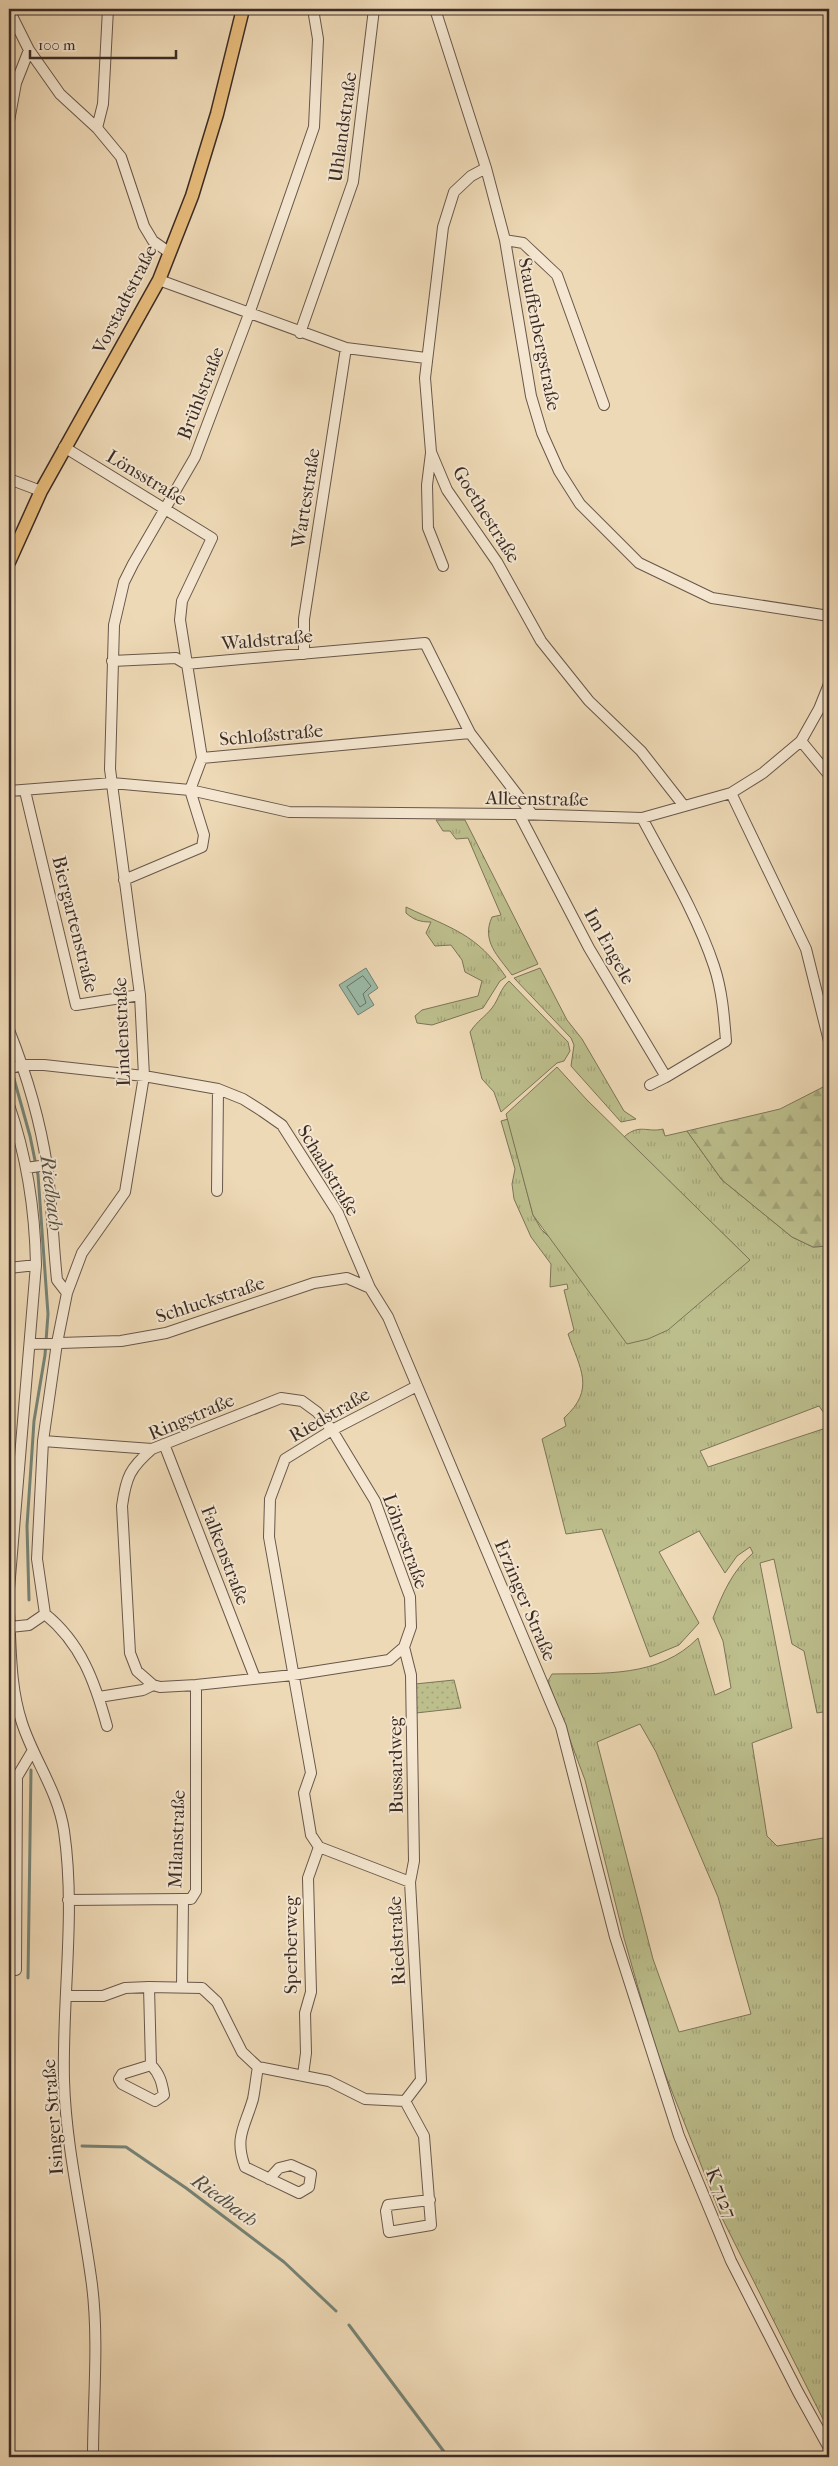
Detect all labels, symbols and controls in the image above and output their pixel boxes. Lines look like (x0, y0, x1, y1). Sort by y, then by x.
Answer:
scale bar (30, 28, 176, 60)
text: 100 m (38, 36, 76, 54)
street label: Uhlandstraße (324, 71, 362, 184)
street label: Vorstadtstraße (88, 241, 162, 358)
street label: Stauffenbergstraße (513, 256, 565, 413)
street label: Brühlstraße (173, 344, 229, 443)
street label: Lönsstraße (102, 445, 191, 510)
street label: Wartestraße (287, 447, 325, 551)
street label: Goethestraße (448, 462, 525, 567)
street label: Waldstraße (219, 625, 314, 655)
street label: Schloßstraße (218, 719, 324, 750)
street label: Alleenstraße (484, 787, 589, 811)
street label: Biergartenstraße (47, 854, 103, 995)
street label: Im Engele (579, 904, 639, 989)
street label: Lindenstraße (109, 977, 135, 1087)
street label: Schaalstraße (292, 1121, 364, 1220)
water label: Riedbach (35, 1152, 68, 1232)
street label: Schluckstraße (153, 1272, 268, 1328)
street label: Riedstraße (285, 1383, 374, 1447)
street label: Ringstraße (145, 1389, 238, 1445)
street label: Löhrestraße (378, 1491, 432, 1592)
street label: Falkenstraße (196, 1503, 254, 1608)
street label: Erzinger Straße (490, 1536, 561, 1664)
street label: Bussardweg (384, 1715, 408, 1814)
street label: Milanstraße (164, 1789, 190, 1889)
street label: Sperberweg (280, 1895, 302, 1994)
street label: Riedstraße (384, 1896, 410, 1986)
street label: Isinger Straße (38, 2058, 68, 2176)
street label: K 7127 (701, 2165, 741, 2222)
water label: Riedbach (186, 2168, 262, 2232)

